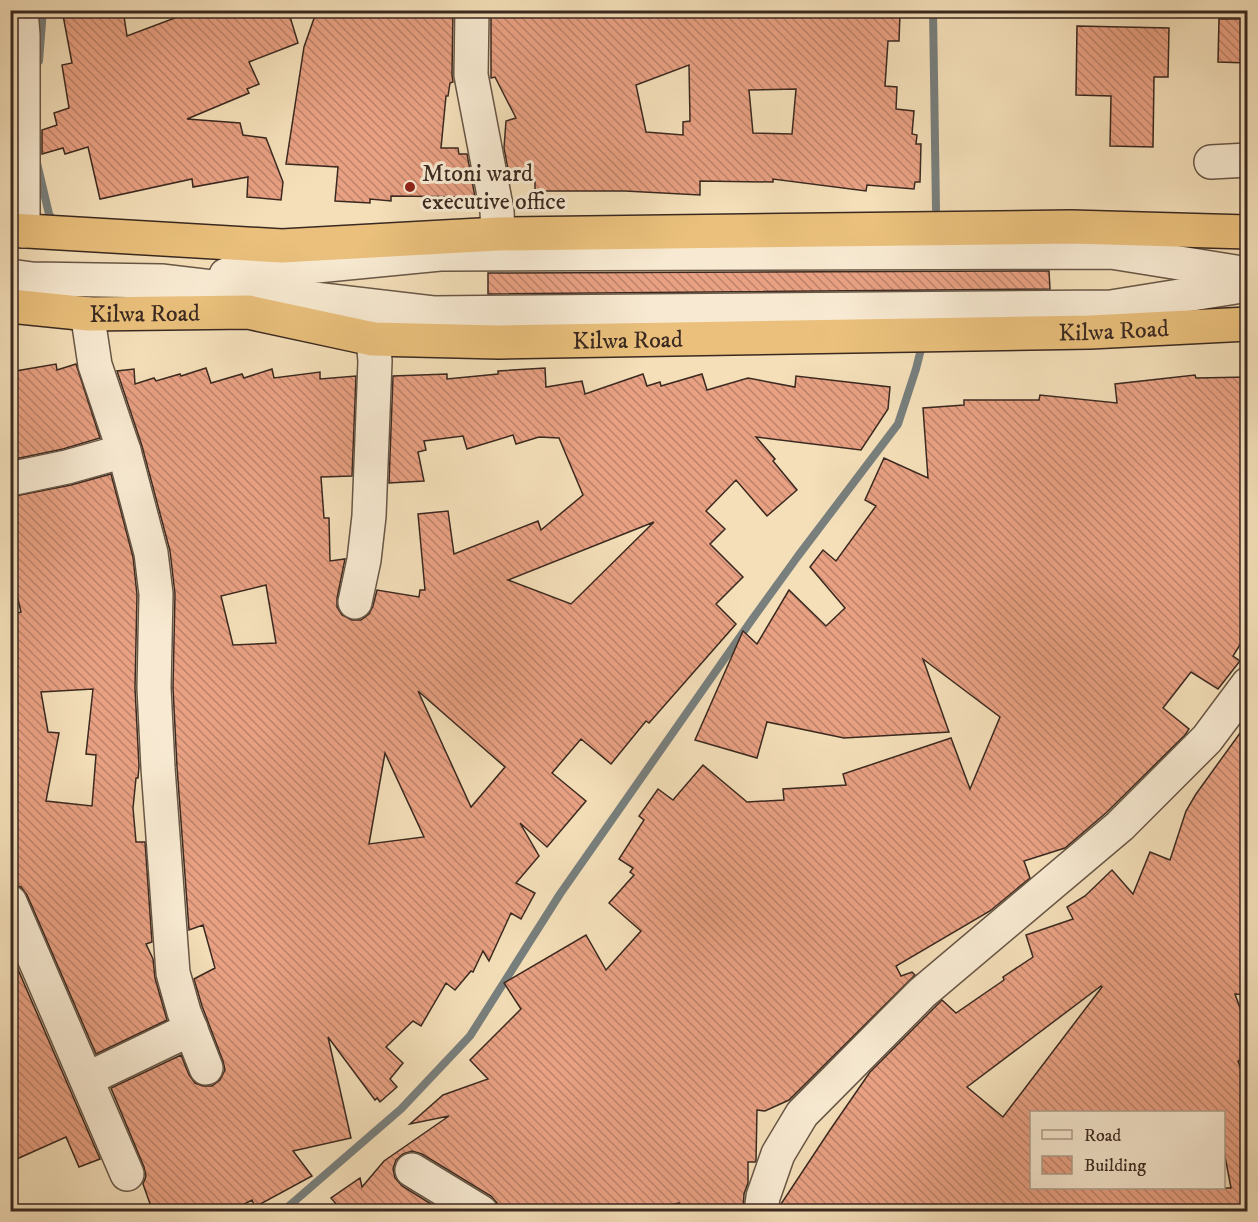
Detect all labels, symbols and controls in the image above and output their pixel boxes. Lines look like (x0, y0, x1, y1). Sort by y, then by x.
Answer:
place label: Mtoni ward executive office (422, 159, 566, 217)
marker: Mtoni ward executive office (403, 180, 417, 194)
street label: Kilwa Road (89, 299, 200, 330)
street label: Kilwa Road (1058, 314, 1170, 349)
street label: Kilwa Road (572, 325, 683, 357)
legend (1030, 1111, 1225, 1189)
text: Road (1084, 1125, 1121, 1147)
text: Building (1084, 1155, 1146, 1177)

